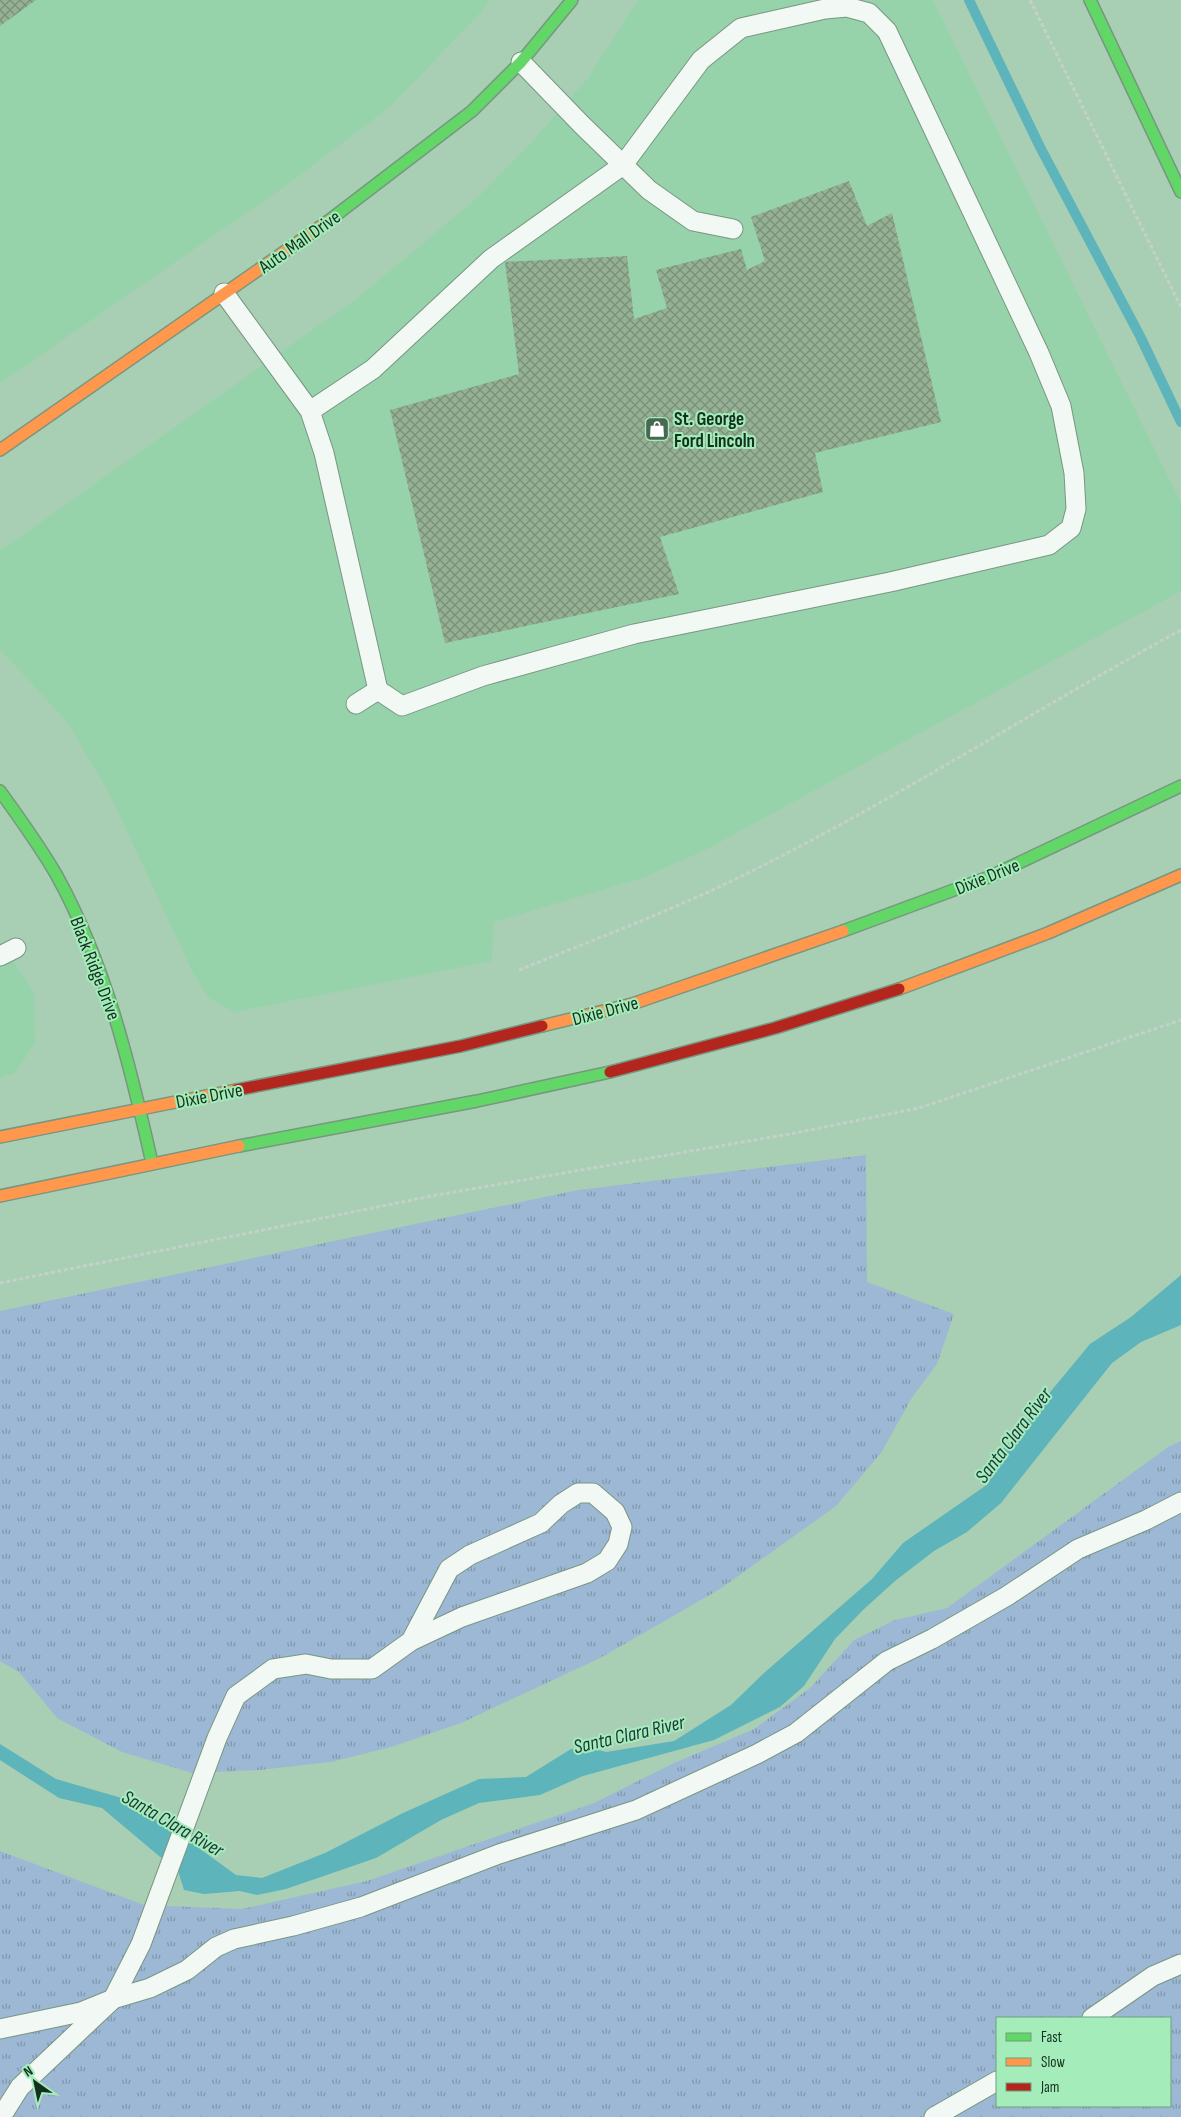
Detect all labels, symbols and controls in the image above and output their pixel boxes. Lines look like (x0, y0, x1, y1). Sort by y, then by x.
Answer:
street label: Auto Mall Drive (254, 206, 345, 279)
place label: St. George Ford Lincoln (674, 408, 755, 453)
shop icon: St. George Ford Lincoln (644, 416, 670, 442)
street label: Dixie Drive (952, 854, 1023, 901)
street label: Black Ridge Drive (64, 914, 125, 1023)
street label: Dixie Drive (570, 992, 641, 1031)
street label: Dixie Drive (174, 1079, 245, 1114)
water label: Santa Clara River (970, 1382, 1058, 1488)
water label: Santa Clara River (571, 1710, 688, 1759)
water label: Santa Clara River (117, 1785, 229, 1863)
legend (996, 2017, 1171, 2107)
text: Fast (1041, 2028, 1063, 2047)
text: Slow (1041, 2053, 1065, 2072)
north arrow (10, 2057, 60, 2107)
text: N (20, 2062, 36, 2081)
text: Jam (1040, 2078, 1059, 2097)

